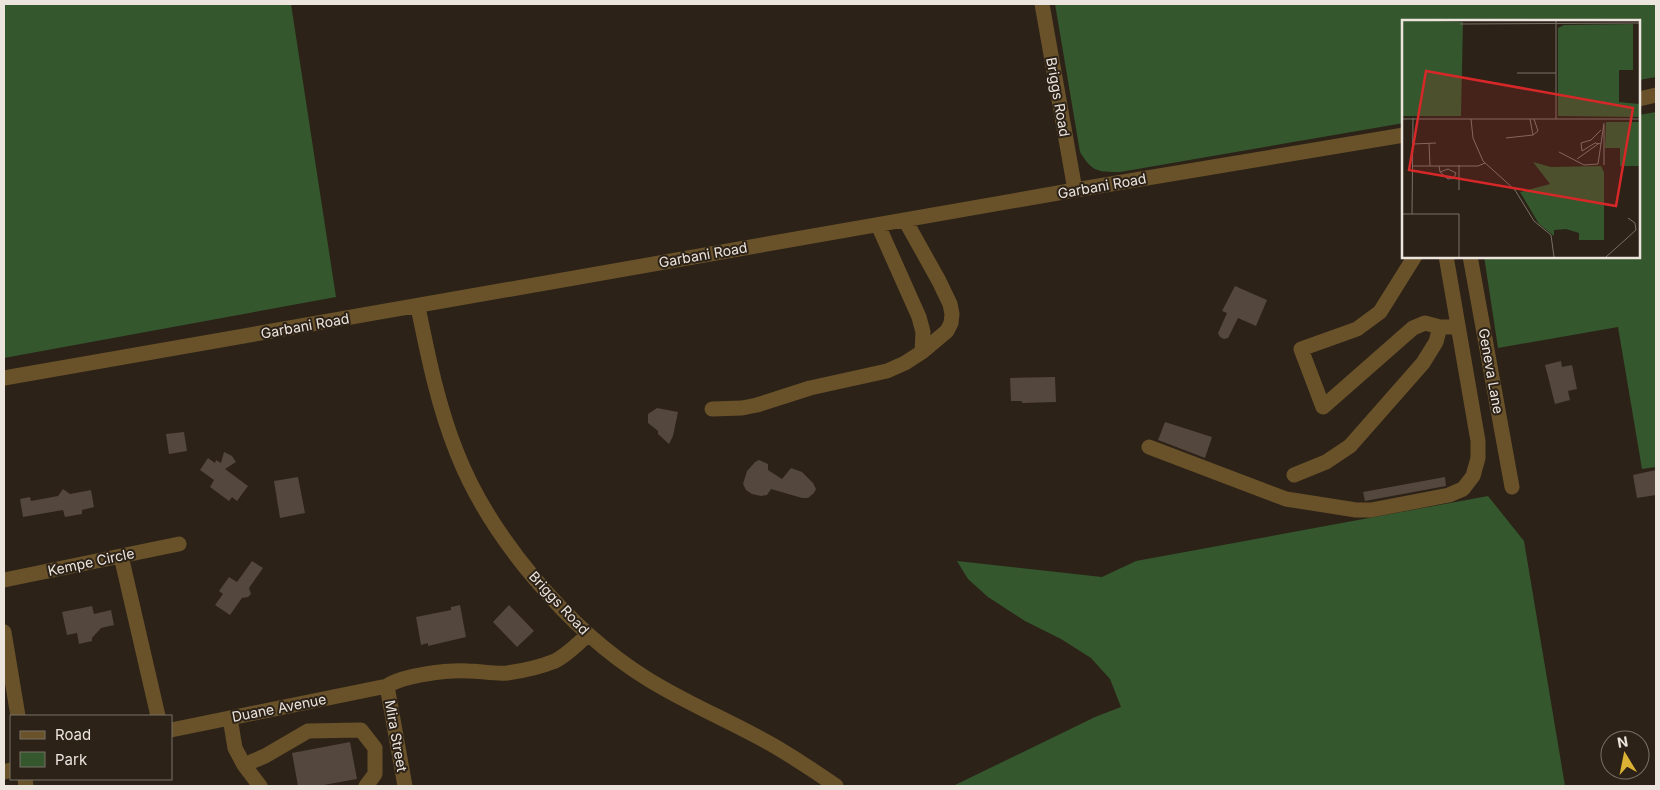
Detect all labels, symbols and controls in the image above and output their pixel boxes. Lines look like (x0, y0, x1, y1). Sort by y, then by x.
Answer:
inset map (1402, 20, 1640, 258)
street label: Briggs Road (1043, 56, 1074, 138)
street label: Garbani Road (1056, 169, 1148, 202)
street label: Garbani Road (657, 238, 749, 271)
street label: Garbani Road (259, 309, 351, 342)
street label: Geneva Lane (1476, 327, 1507, 415)
street label: Kempe Circle (46, 544, 136, 579)
street label: Briggs Road (526, 567, 593, 638)
street label: Duane Avenue (230, 690, 328, 725)
street label: Mira Street (382, 699, 411, 774)
legend (10, 715, 172, 780)
text: Road (55, 725, 91, 744)
north arrow (1600, 730, 1650, 780)
text: N (1616, 732, 1629, 751)
text: Park (55, 750, 88, 769)

